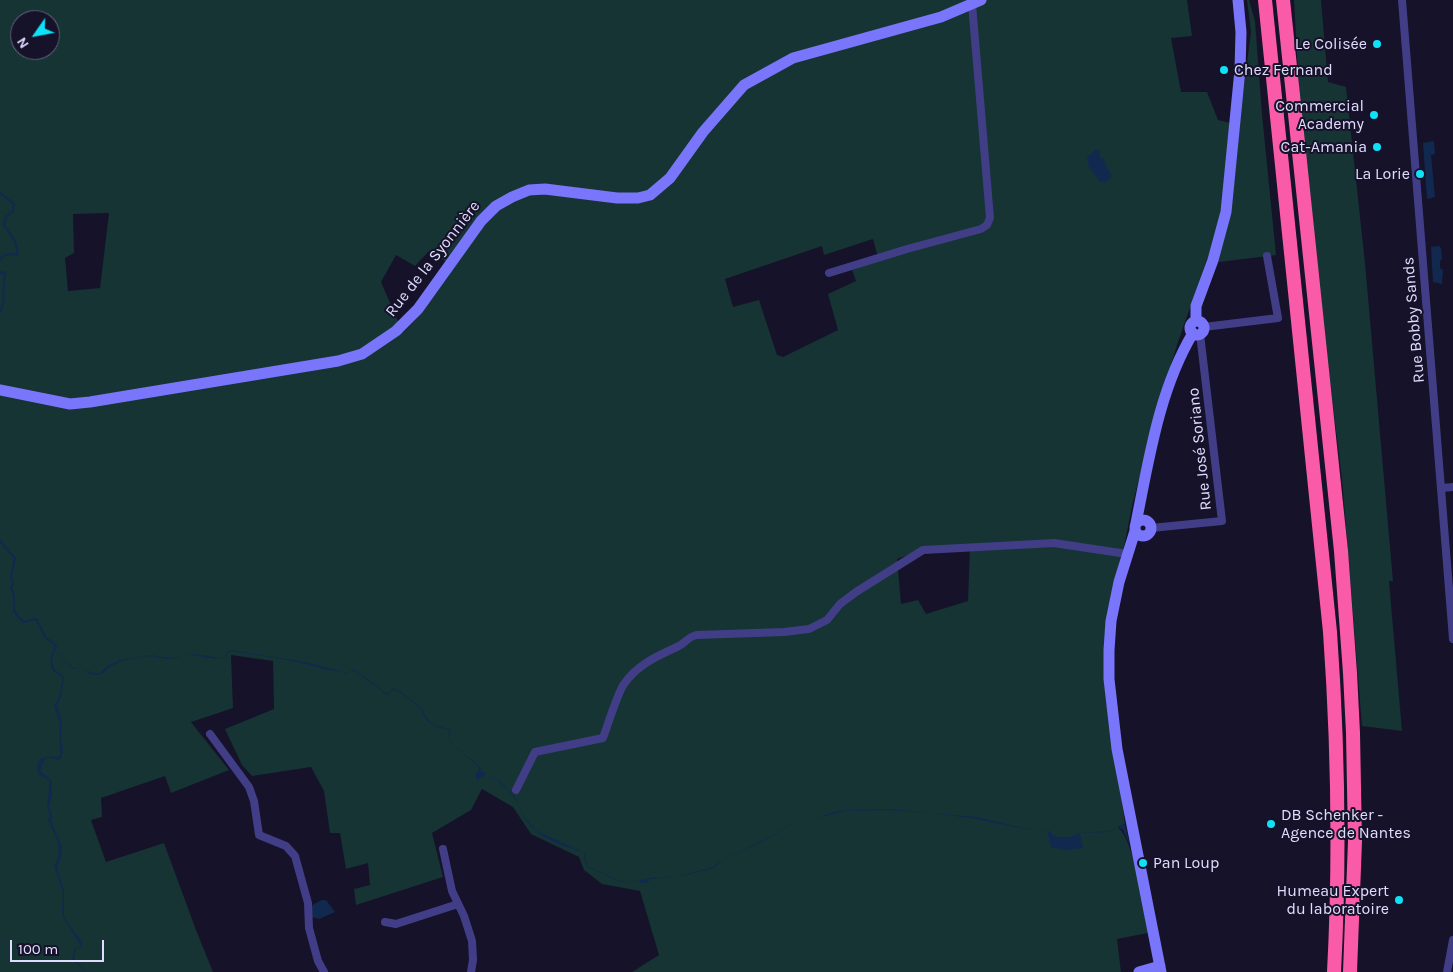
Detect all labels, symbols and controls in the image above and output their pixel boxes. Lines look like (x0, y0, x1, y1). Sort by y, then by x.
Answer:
north arrow (10, 10, 60, 60)
text: N (13, 34, 33, 52)
place label: Le Colisée (1295, 34, 1367, 54)
marker: Le Colisée (1371, 38, 1383, 50)
place label: Chez Fernand (1234, 60, 1333, 80)
marker: Chez Fernand (1218, 64, 1230, 76)
place label: Commercial Academy (1275, 96, 1364, 134)
marker: Commercial Academy (1368, 109, 1380, 121)
place label: Cat-Amania (1281, 137, 1367, 157)
marker: Cat-Amania (1371, 141, 1383, 153)
place label: La Lorie (1355, 164, 1410, 184)
marker: La Lorie (1414, 168, 1426, 180)
street label: Rue de la Syonnière (382, 197, 484, 321)
street label: Rue Bobby Sands (1399, 256, 1429, 384)
street label: Rue José Soriano (1184, 387, 1216, 511)
place label: DB Schenker - Agence de Nantes (1281, 805, 1411, 843)
marker: DB Schenker - Agence de Nantes (1265, 818, 1277, 830)
place label: Pan Loup (1153, 853, 1219, 873)
marker: Pan Loup (1137, 857, 1149, 869)
place label: Humeau Expert du laboratoire (1277, 881, 1389, 919)
marker: Humeau Expert du laboratoire (1393, 894, 1405, 906)
scale bar (12, 930, 106, 962)
text: 100 m (18, 940, 58, 958)

